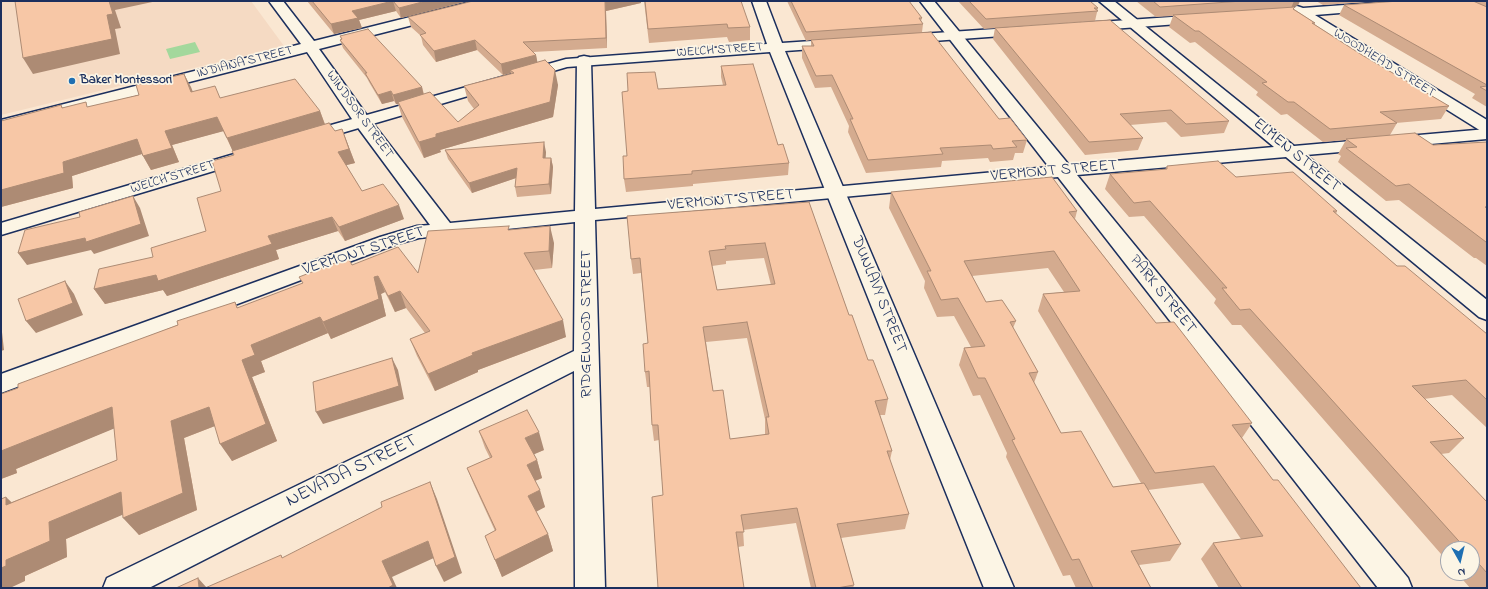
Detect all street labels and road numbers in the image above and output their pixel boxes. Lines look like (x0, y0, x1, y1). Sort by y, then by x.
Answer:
street label: WOODHEAD STREET (1330, 26, 1438, 102)
street label: WELCH STREET (676, 40, 764, 62)
street label: INDIANA STREET (195, 43, 295, 83)
street label: WINDSOR STREET (322, 68, 396, 162)
street label: ELMEN STREET (1249, 115, 1343, 197)
street label: VERMONT STREET (990, 157, 1118, 187)
street label: WELCH STREET (129, 158, 217, 198)
street label: VERMONT STREET (667, 186, 795, 216)
street label: VERMONT STREET (301, 223, 427, 281)
street label: DUNLAVY STREET (846, 234, 910, 356)
street label: RIDGEWOOD STREET (577, 250, 597, 398)
street label: PARK STREET (1124, 252, 1200, 338)
street label: NEVADA STREET (283, 430, 421, 514)

